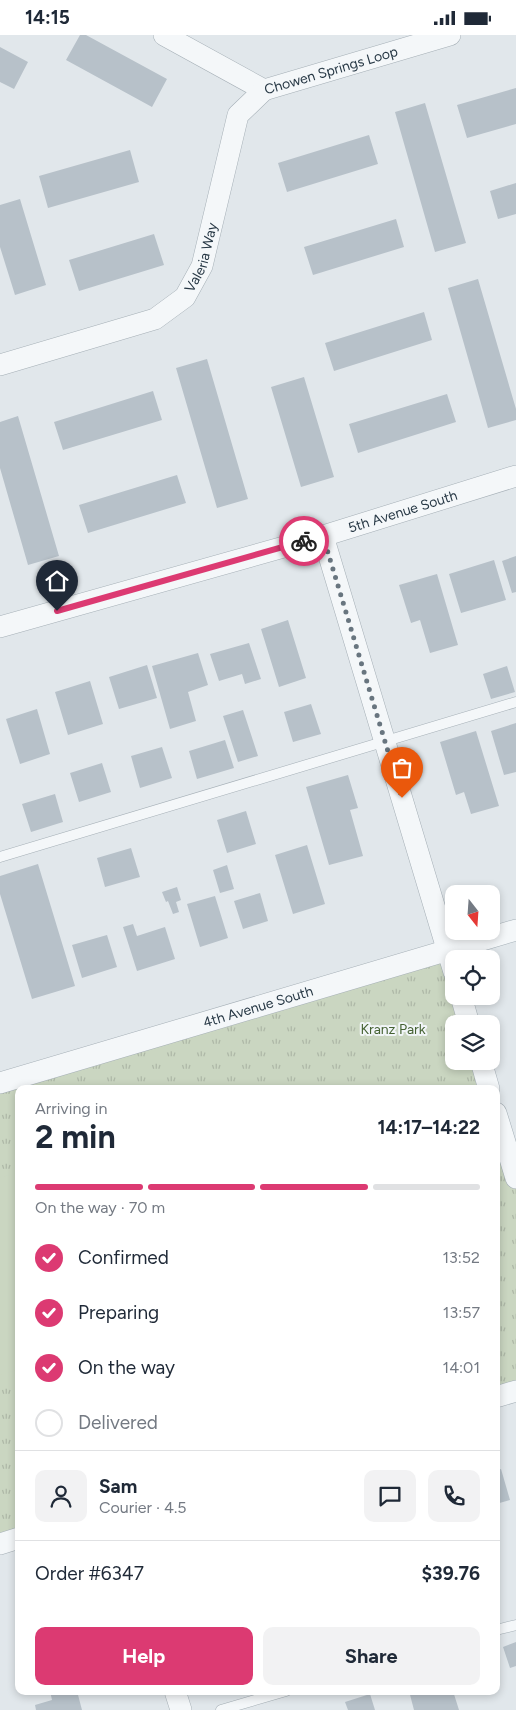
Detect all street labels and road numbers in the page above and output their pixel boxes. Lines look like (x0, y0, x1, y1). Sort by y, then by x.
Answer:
street label: Chowen Springs Loop (262, 42, 400, 98)
street label: Valeria Way (181, 220, 221, 295)
street label: 5th Avenue South (346, 486, 459, 536)
street label: 4th Avenue South (201, 982, 315, 1031)

